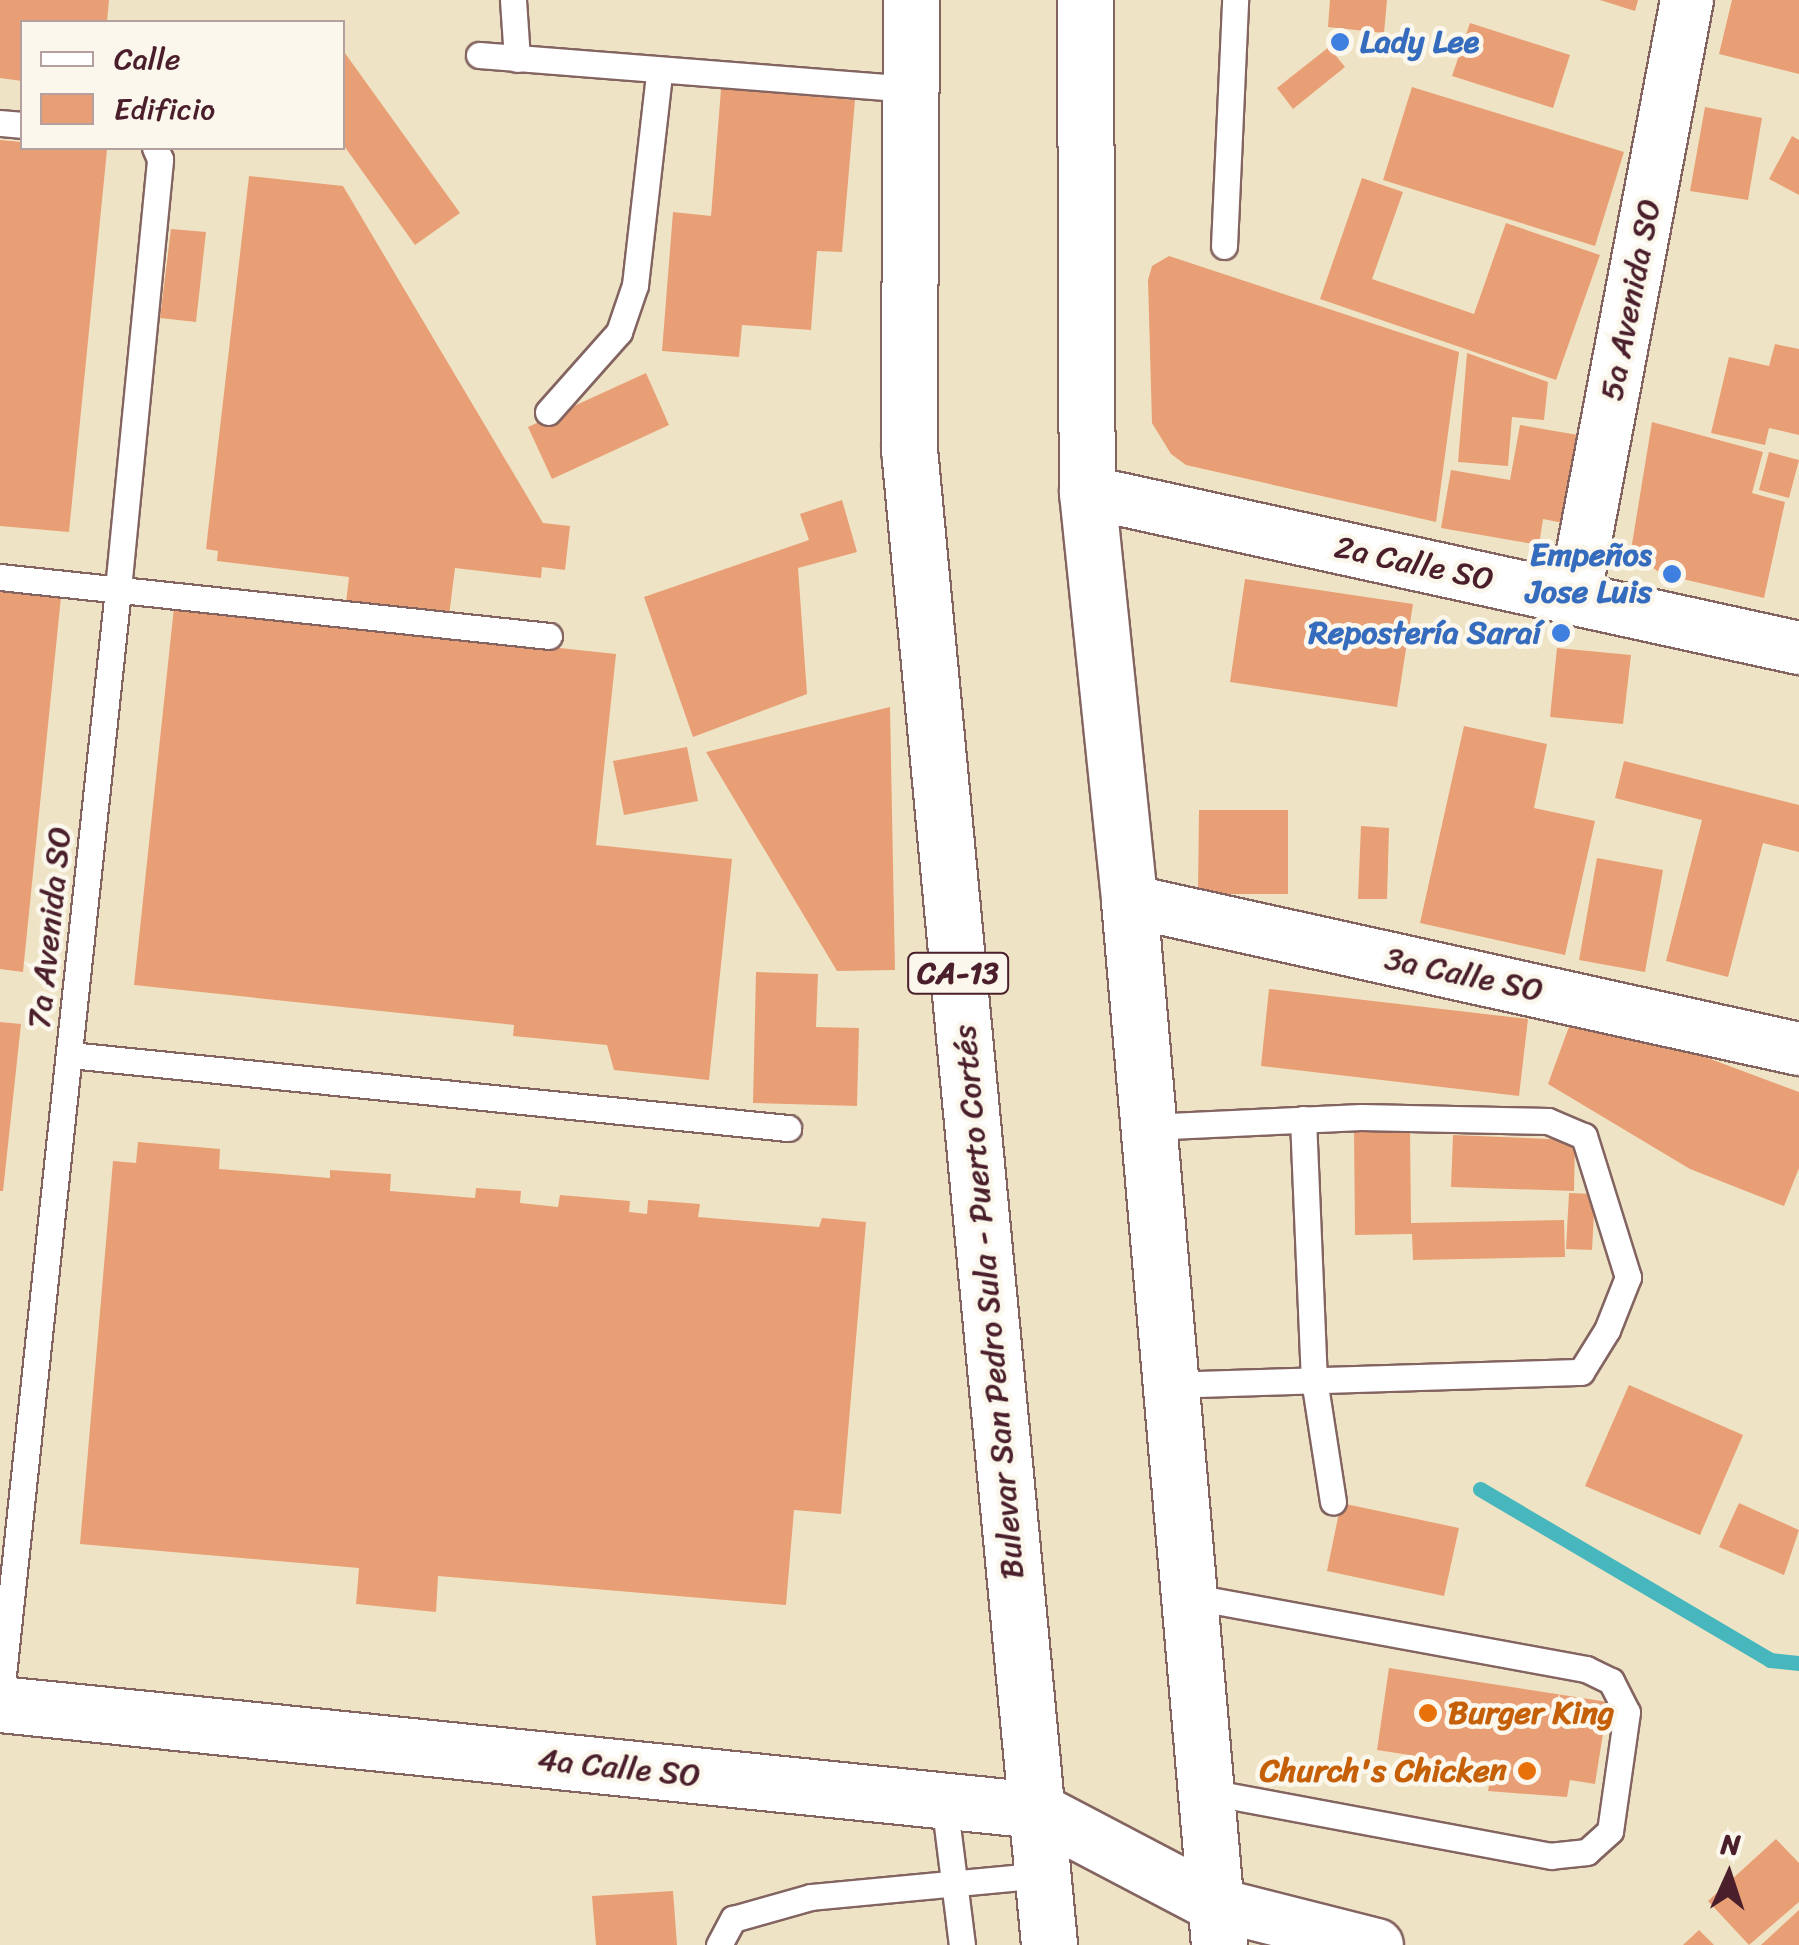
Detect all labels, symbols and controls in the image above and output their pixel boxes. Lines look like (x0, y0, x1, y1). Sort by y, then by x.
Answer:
legend (20, 20, 345, 150)
place label: Lady Lee (1360, 23, 1480, 61)
marker: Lady Lee (1329, 31, 1351, 53)
text: Calle (114, 32, 180, 86)
text: Edificio (114, 82, 215, 136)
street label: 5a Avenida SO (1593, 196, 1669, 404)
street label: 2a Calle SO (1330, 528, 1498, 600)
place label: Empeños Jose Luis (1526, 537, 1652, 612)
marker: Empeños Jose Luis (1661, 563, 1683, 585)
place label: Repostería Saraí (1308, 614, 1541, 652)
marker: Repostería Saraí (1550, 622, 1572, 644)
street label: 7a Avenida SO (20, 825, 80, 1031)
street label: 3a Calle SO (1381, 939, 1547, 1011)
road number: CA-13 (906, 948, 1010, 998)
street label: Bulevar San Pedro Sula - Puerto Cortés (946, 1022, 1032, 1582)
place label: Burger King (1448, 1694, 1614, 1732)
marker: Burger King (1417, 1702, 1439, 1724)
street label: 4a Calle SO (535, 1740, 703, 1796)
place label: Church's Chicken (1260, 1752, 1507, 1790)
marker: Church's Chicken (1516, 1760, 1538, 1782)
text: N (1720, 1820, 1742, 1870)
north arrow (1679, 1825, 1779, 1925)

